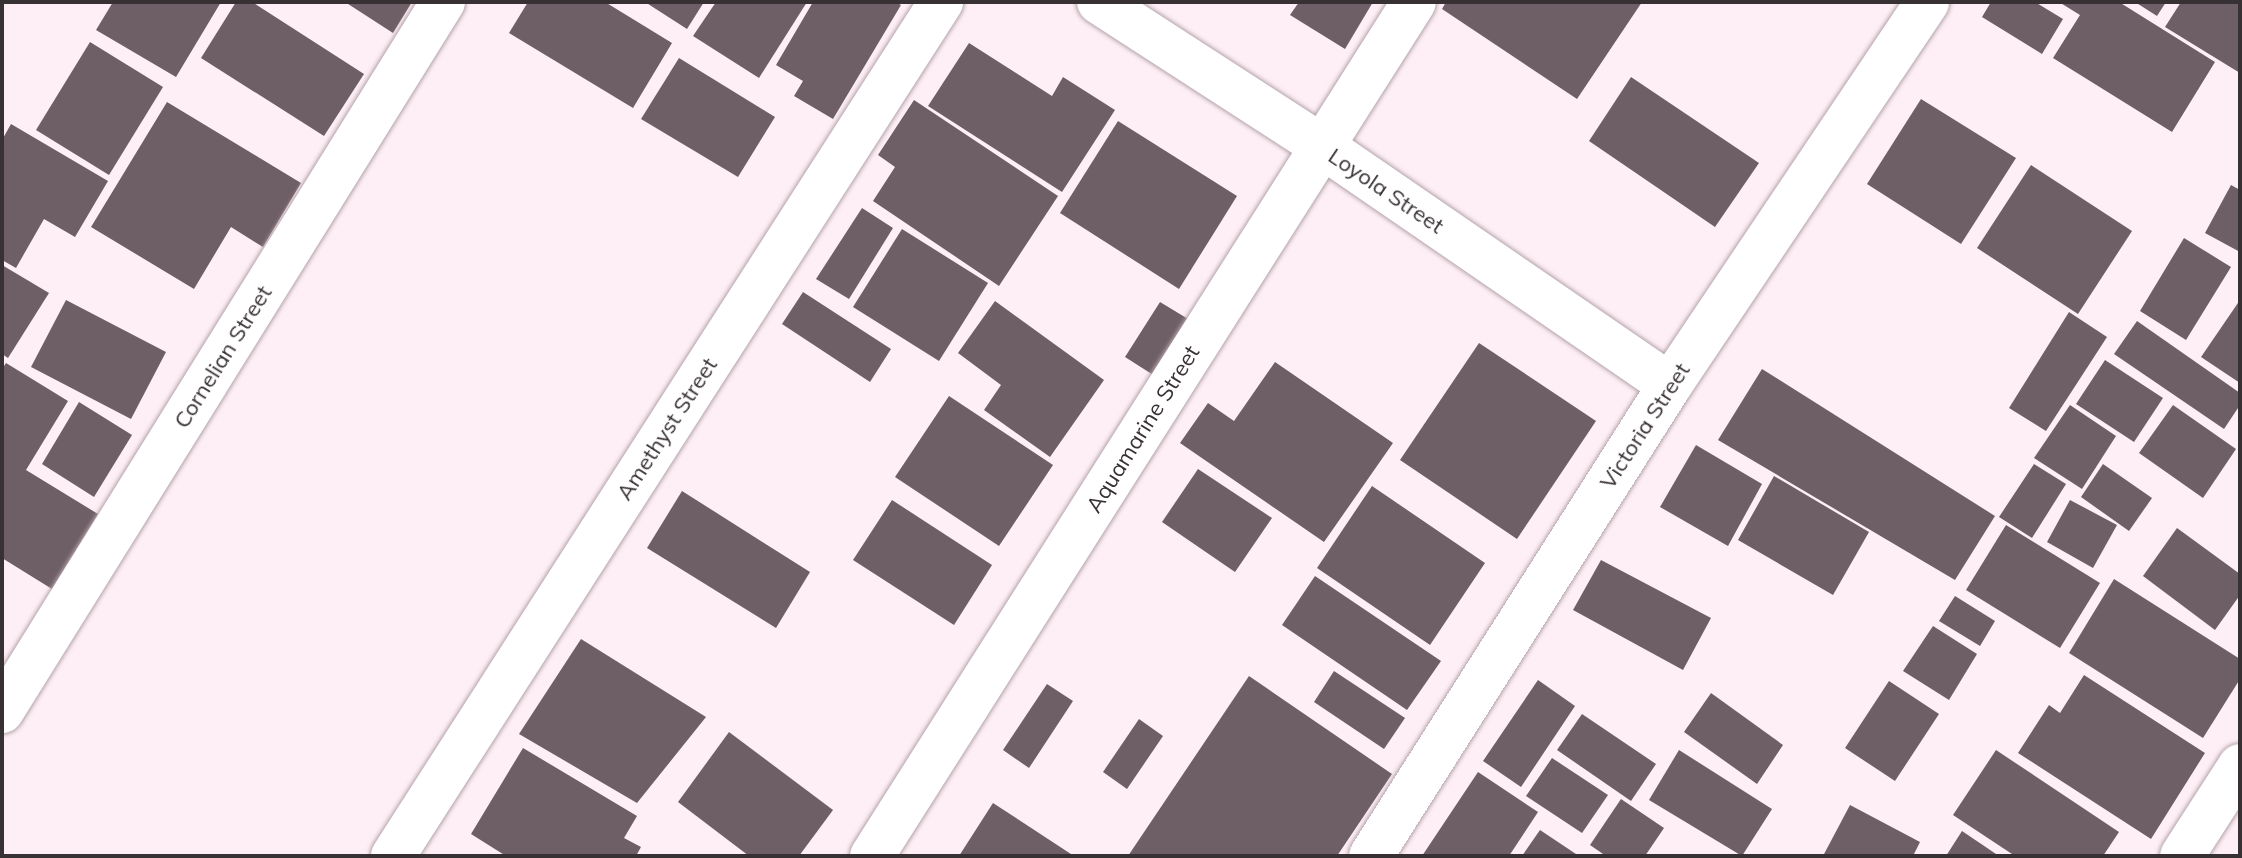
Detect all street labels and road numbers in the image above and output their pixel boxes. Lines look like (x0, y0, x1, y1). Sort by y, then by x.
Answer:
street label: Loyola Street (1323, 143, 1449, 239)
street label: Cornelian Street (169, 281, 277, 433)
street label: Aquamarine Street (1081, 340, 1205, 518)
street label: Amethyst Street (611, 353, 723, 505)
street label: Victoria Street (1595, 358, 1695, 494)

